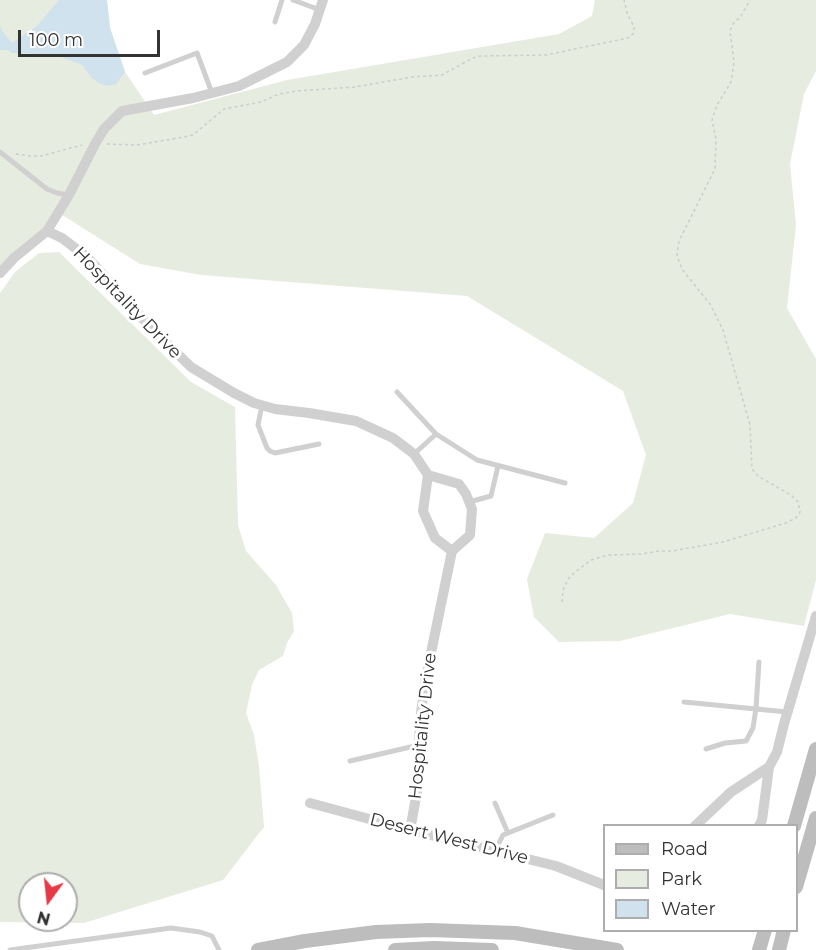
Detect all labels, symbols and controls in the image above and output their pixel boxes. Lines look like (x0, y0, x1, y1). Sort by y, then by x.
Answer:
scale bar (21, 18, 164, 56)
text: 100 m (29, 29, 83, 51)
street label: Hospitality Drive (68, 243, 186, 363)
street label: Hospitality Drive (405, 652, 441, 800)
street label: Desert West Drive (367, 809, 531, 869)
legend (603, 824, 798, 932)
text: Road (661, 838, 708, 860)
text: Park (661, 868, 702, 890)
north arrow (18, 872, 78, 932)
text: Water (661, 898, 716, 920)
text: N (35, 907, 52, 929)

